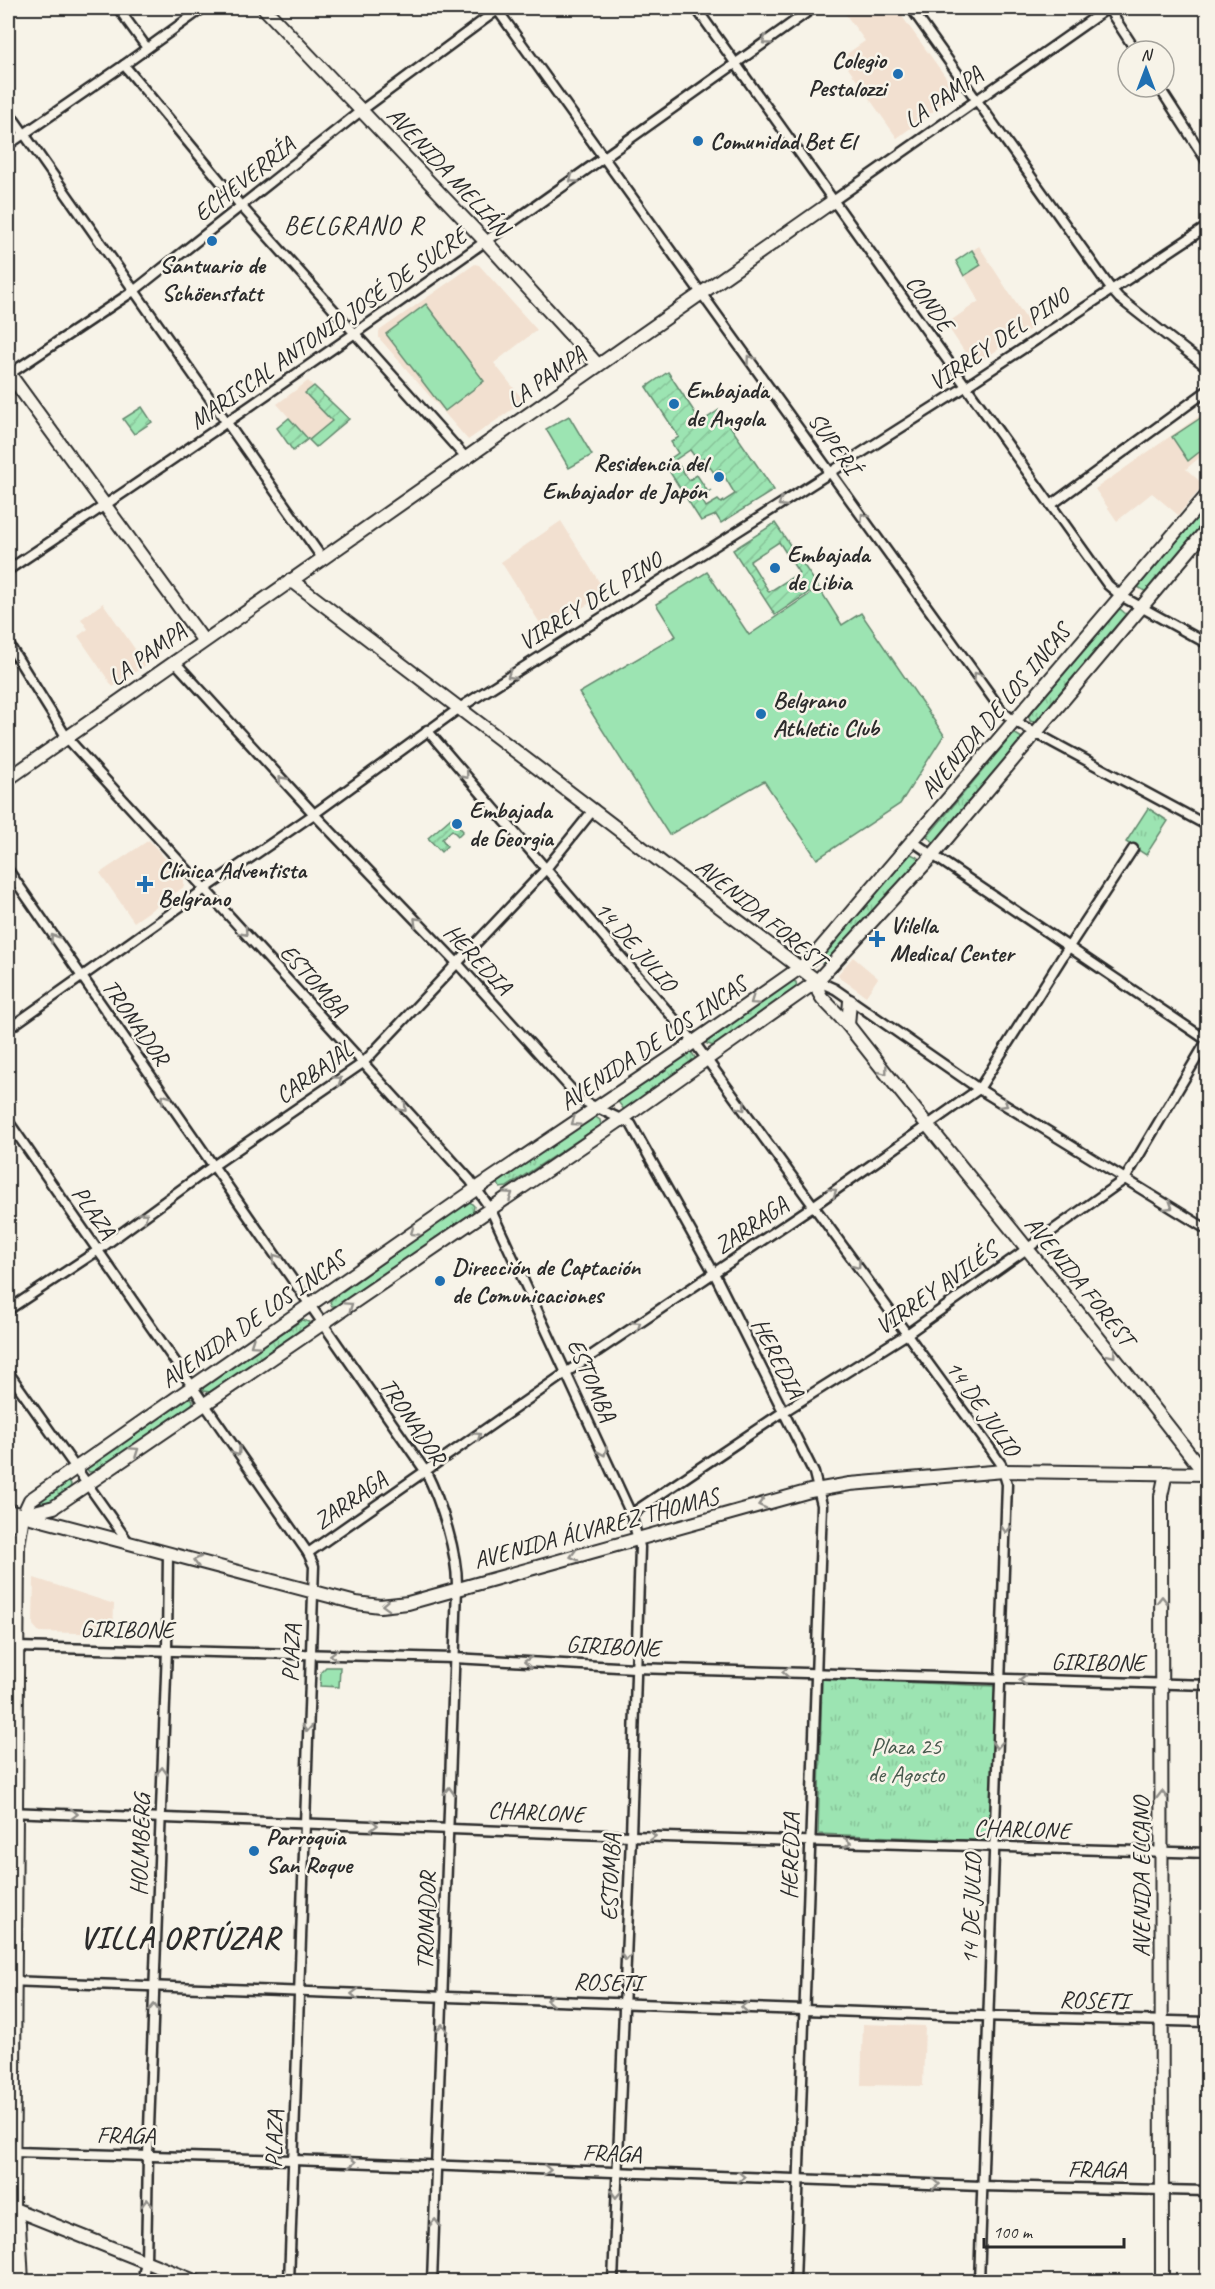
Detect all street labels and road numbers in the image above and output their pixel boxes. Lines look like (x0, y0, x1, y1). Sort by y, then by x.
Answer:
street label: LA PAMPA (898, 59, 989, 135)
street label: AVENIDA MELIÁN (381, 100, 518, 244)
street label: ECHEVERRÍA (187, 129, 302, 228)
street label: MARISCAL ANTONIO JOSÉ DE SUCRE (183, 219, 475, 436)
street label: CONDE (899, 269, 962, 340)
street label: VIRREY DEL PINO (923, 280, 1077, 397)
street label: LA PAMPA (501, 339, 592, 415)
street label: SUPERÍ (802, 406, 870, 484)
street label: VIRREY DEL PINO (513, 544, 669, 657)
street label: LA PAMPA (102, 615, 193, 692)
street label: AVENIDA DE LOS INCAS (913, 615, 1079, 805)
street label: AVENIDA FOREST (690, 851, 836, 978)
street label: 14 DE JULIO (588, 894, 686, 1000)
street label: HEREDIA (438, 917, 519, 1002)
street label: ESTOMBA (274, 937, 355, 1023)
street label: AVENIDA DE LOS INCAS (554, 967, 755, 1117)
street label: TRONADOR (96, 973, 178, 1073)
street label: CARBAJAL (269, 1033, 359, 1110)
street label: PLAZA (65, 1180, 123, 1245)
street label: ZARRAGA (708, 1189, 795, 1261)
street label: AVENIDA FOREST (1018, 1210, 1145, 1356)
street label: VIRREY AVILÉS (869, 1233, 1006, 1341)
street label: AVENIDA DE LOS INCAS (155, 1242, 354, 1394)
street label: HEREDIA (745, 1313, 811, 1404)
street label: ESTOMBA (561, 1334, 624, 1427)
street label: 14 DE JULIO (939, 1354, 1029, 1464)
street label: TRONADOR (373, 1372, 454, 1472)
street label: ZARRAGA (307, 1463, 393, 1536)
street label: AVENIDA ÁLVAREZ THOMAS (470, 1480, 725, 1575)
street label: GIRIBONE (80, 1613, 177, 1645)
street label: PLAZA (275, 1623, 308, 1683)
street label: GIRIBONE (565, 1629, 664, 1664)
street label: GIRIBONE (1051, 1646, 1148, 1678)
street label: HOLMBERG (123, 1791, 157, 1896)
street label: CHARLONE (487, 1794, 588, 1830)
street label: AVENIDA ELCANO (1126, 1794, 1156, 1957)
street label: HEREDIA (774, 1811, 807, 1900)
street label: CHARLONE (973, 1812, 1074, 1846)
street label: ESTOMBA (593, 1832, 627, 1921)
street label: 14 DE JULIO (954, 1850, 988, 1965)
street label: TRONADOR (409, 1869, 443, 1971)
street label: ROSETI (573, 1966, 647, 1998)
street label: ROSETI (1059, 1984, 1133, 2016)
street label: PLAZA (258, 2109, 290, 2168)
street label: FRAGA (96, 2119, 157, 2151)
street label: FRAGA (582, 2137, 643, 2169)
street label: FRAGA (1067, 2153, 1128, 2185)

